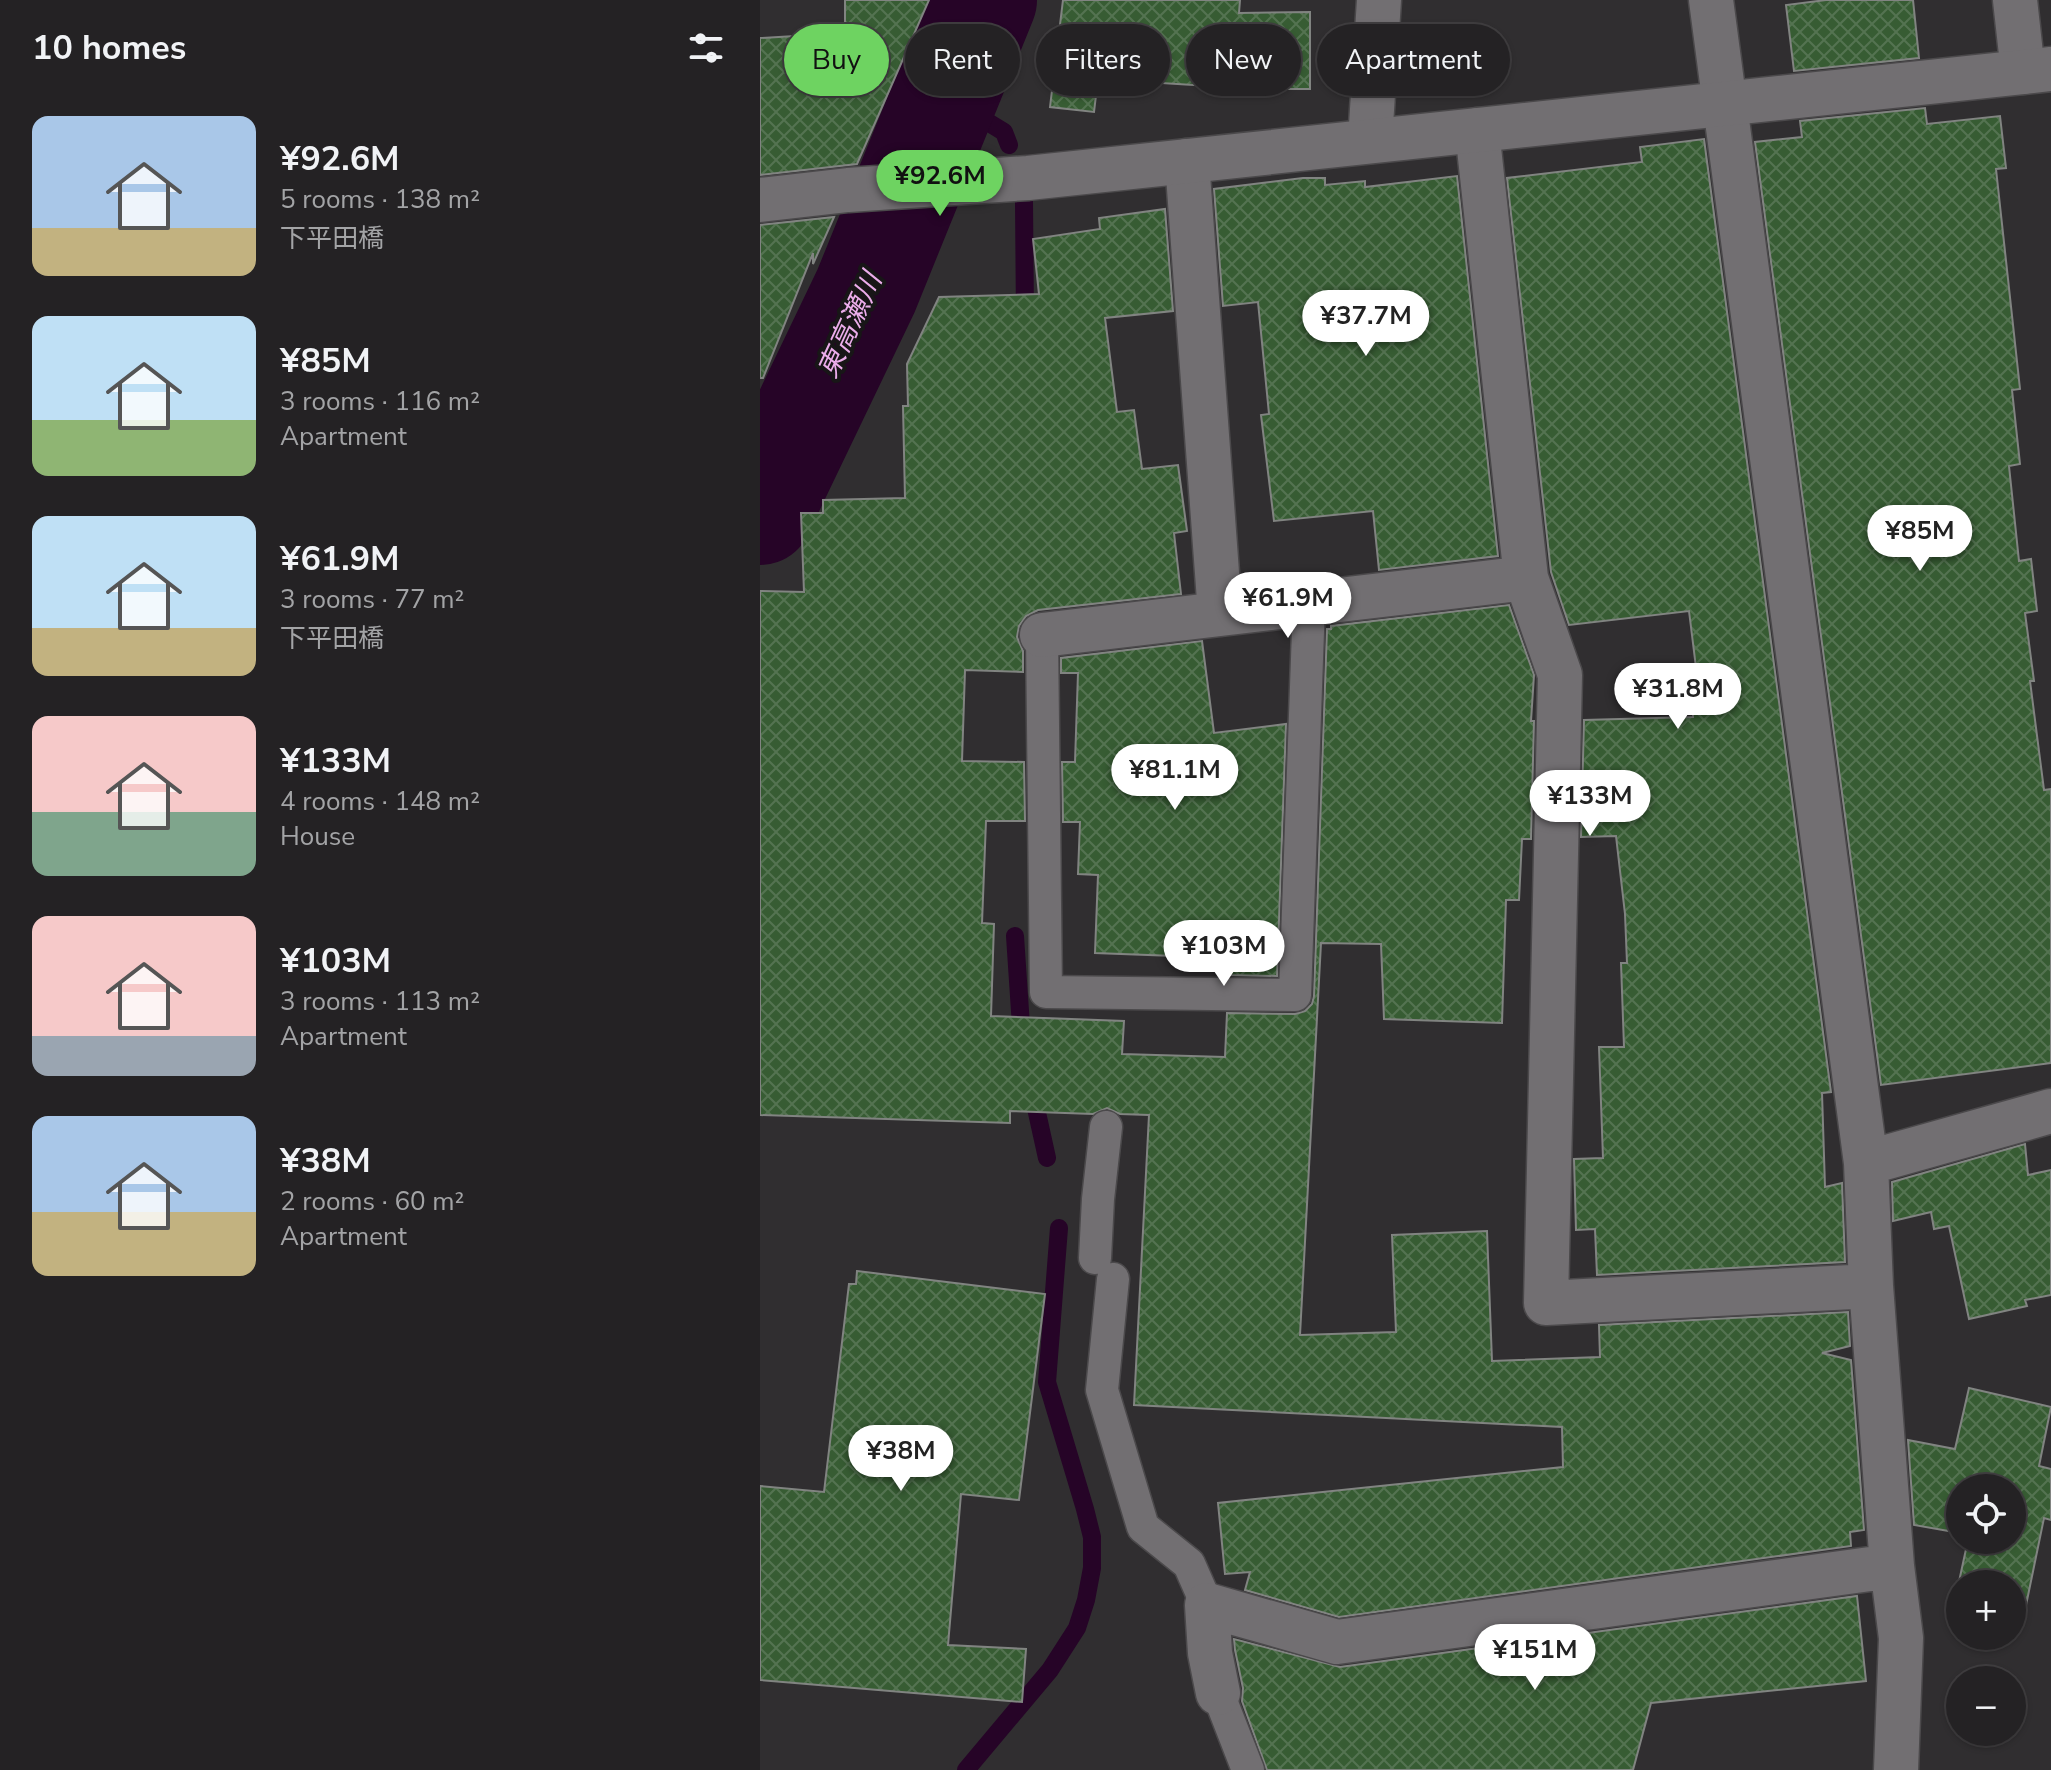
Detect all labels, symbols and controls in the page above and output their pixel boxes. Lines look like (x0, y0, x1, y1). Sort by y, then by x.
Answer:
chip: Buy (784, 24, 889, 96)
chip: Rent (905, 24, 1020, 96)
chip: Filters (1036, 24, 1170, 96)
chip: New (1186, 24, 1301, 96)
chip: Apartment (1317, 24, 1510, 96)
text: 10 homes (32, 25, 186, 71)
icon: filters (684, 26, 728, 70)
text: ¥92.6M (280, 136, 400, 182)
icon: home (96, 148, 192, 244)
pin: ¥92.6M (875, 150, 1005, 218)
text: ¥92.6M (894, 158, 986, 193)
text: 5 rooms · 138 m² (280, 182, 480, 217)
text: 下平田橋 (280, 221, 384, 256)
water label: 東高瀬川 (809, 264, 892, 384)
pin: ¥37.7M (1301, 290, 1431, 358)
text: ¥37.7M (1320, 298, 1412, 333)
text: ¥85M (280, 338, 371, 384)
icon: home (96, 348, 192, 444)
text: 3 rooms · 116 m² (280, 384, 480, 419)
text: Apartment (280, 419, 407, 454)
pin: ¥85M (1873, 505, 1967, 573)
text: ¥85M (1885, 513, 1955, 548)
text: ¥61.9M (280, 536, 400, 582)
icon: home (96, 548, 192, 644)
pin: ¥61.9M (1223, 572, 1353, 640)
text: ¥61.9M (1242, 580, 1334, 615)
text: 3 rooms · 77 m² (280, 582, 464, 617)
text: 下平田橋 (280, 621, 384, 656)
pin: ¥31.8M (1613, 663, 1743, 731)
text: ¥31.8M (1632, 671, 1724, 706)
text: ¥133M (280, 738, 391, 784)
pin: ¥81.1M (1110, 744, 1240, 812)
icon: home (96, 748, 192, 844)
text: ¥81.1M (1129, 752, 1221, 787)
pin: ¥133M (1534, 770, 1646, 838)
text: ¥133M (1548, 778, 1632, 813)
text: 4 rooms · 148 m² (280, 784, 480, 819)
text: House (280, 819, 355, 854)
pin: ¥103M (1168, 920, 1280, 988)
text: ¥103M (1182, 928, 1266, 963)
text: ¥103M (280, 938, 391, 984)
icon: home (96, 948, 192, 1044)
text: 3 rooms · 113 m² (280, 984, 480, 1019)
text: Apartment (280, 1019, 407, 1054)
text: ¥38M (280, 1138, 371, 1184)
icon: home (96, 1148, 192, 1244)
text: 2 rooms · 60 m² (280, 1184, 464, 1219)
text: Apartment (280, 1219, 407, 1254)
pin: ¥38M (854, 1425, 948, 1493)
text: ¥38M (866, 1433, 936, 1468)
map controls (1946, 1474, 2026, 1746)
button: locate (1946, 1474, 2026, 1554)
button: + (1946, 1570, 2026, 1650)
pin: ¥151M (1479, 1624, 1591, 1692)
text: ¥151M (1493, 1632, 1577, 1667)
button: − (1946, 1666, 2026, 1746)

